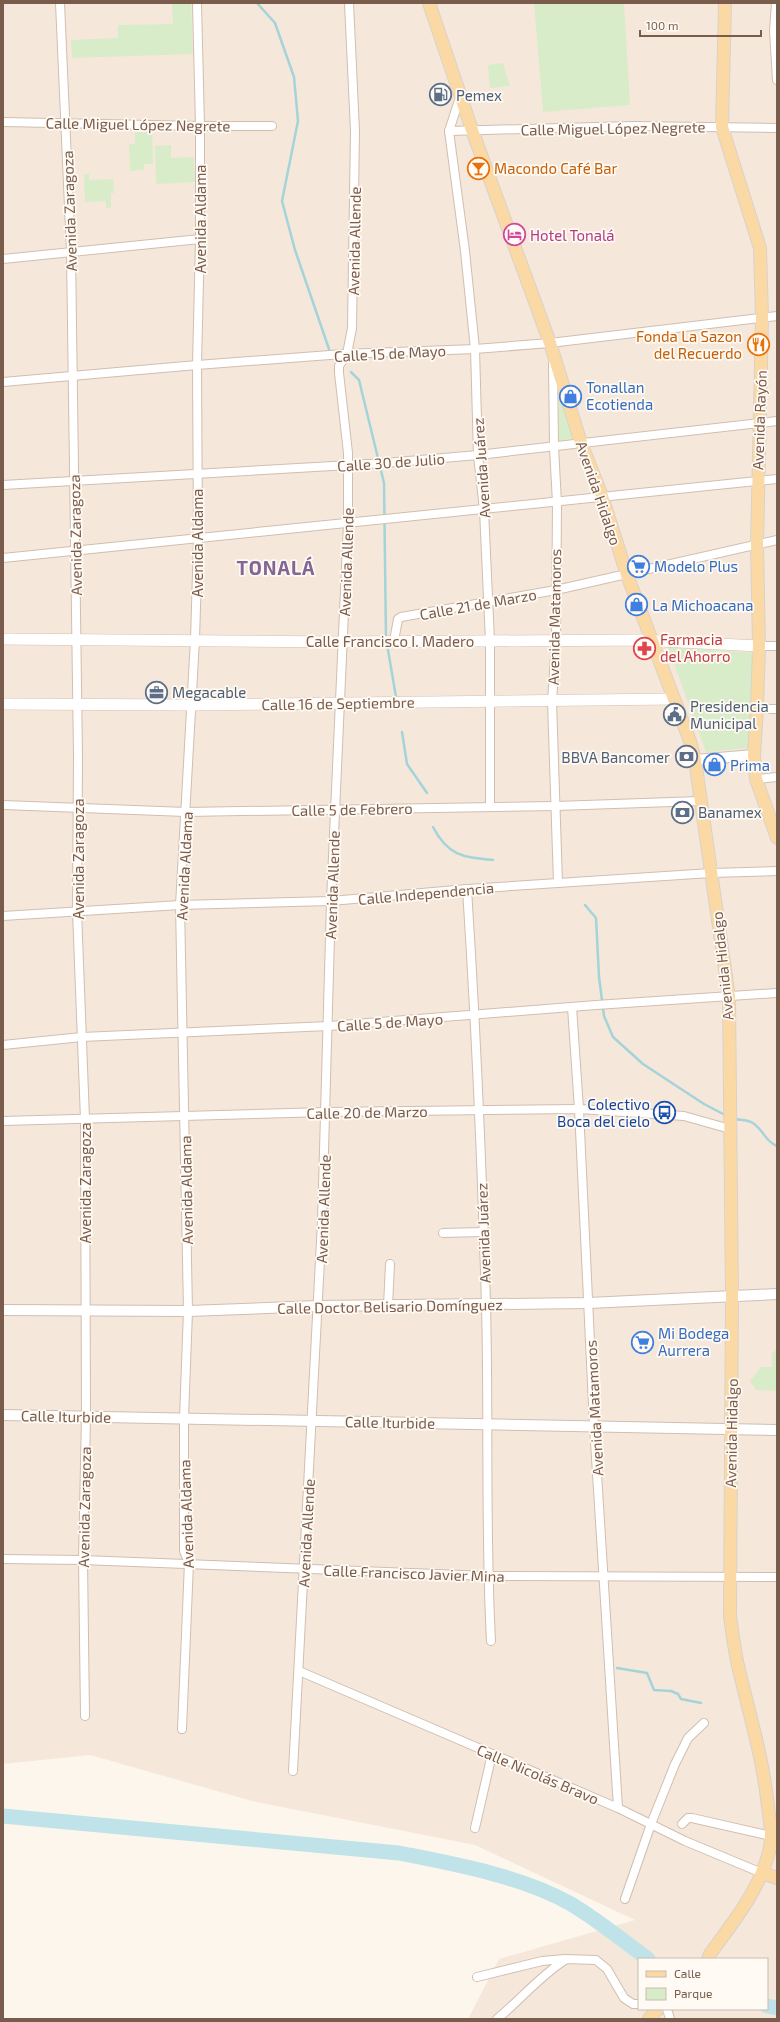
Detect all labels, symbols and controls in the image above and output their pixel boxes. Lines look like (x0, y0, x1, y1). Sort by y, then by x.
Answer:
scale bar (640, 12, 761, 38)
text: 100 m (646, 18, 678, 32)
fuel station icon: Pemex (428, 82, 454, 108)
place label: Pemex (456, 86, 502, 104)
street label: Calle Miguel López Negrete (45, 113, 231, 135)
street label: Calle Miguel López Negrete (520, 117, 706, 139)
street label: Avenida Zaragoza (58, 150, 80, 272)
bar icon: Macondo Café Bar (466, 155, 492, 181)
place label: Macondo Café Bar (494, 159, 618, 177)
street label: Avenida Aldama (191, 164, 209, 274)
street label: Avenida Allende (344, 186, 364, 296)
hotel icon: Hotel Tonalá (501, 222, 527, 248)
place label: Hotel Tonalá (530, 226, 615, 244)
place label: Fonda La Sazon del Recuerdo (636, 327, 742, 362)
restaurant icon: Fonda La Sazon del Recuerdo (745, 332, 771, 358)
street label: Calle 15 de Mayo (334, 341, 446, 365)
street label: Avenida Rayón (748, 370, 770, 470)
place label: Tonallan Ecotienda (586, 378, 653, 413)
shop icon: Tonallan Ecotienda (558, 383, 584, 409)
street label: Avenida Juárez (469, 417, 493, 519)
street label: Avenida Hidalgo (573, 438, 625, 548)
street label: Calle 30 de Julio (337, 449, 445, 475)
street label: Avenida Zaragoza (65, 474, 85, 596)
street label: Avenida Aldama (188, 488, 206, 598)
street label: Avenida Allende (335, 507, 357, 617)
street label: Avenida Matamoros (544, 549, 564, 685)
supermarket icon: Modelo Plus (625, 553, 651, 579)
district label: TONALÁ (236, 556, 316, 579)
place label: Modelo Plus (654, 557, 738, 575)
street label: Calle 21 de Marzo (418, 585, 538, 623)
shop icon: La Michoacana (623, 592, 649, 618)
place label: La Michoacana (652, 596, 754, 614)
place label: Farmacia del Ahorro (660, 630, 731, 665)
street label: Calle Francisco I. Madero (306, 632, 474, 650)
pharmacy icon: Farmacia del Ahorro (631, 635, 657, 661)
office icon: Megacable (143, 679, 169, 705)
place label: Megacable (172, 683, 246, 701)
street label: Calle 16 de Septiembre (261, 693, 415, 713)
place label: Presidencia Municipal (690, 697, 769, 732)
public building icon: Presidencia Municipal (662, 702, 688, 728)
bank icon: BBVA Bancomer (673, 744, 699, 770)
place label: BBVA Bancomer (561, 748, 670, 766)
shop icon: Prima (701, 752, 727, 778)
place label: Prima (730, 756, 770, 774)
street label: Avenida Zaragoza (69, 798, 87, 920)
street label: Calle 5 de Febrero (291, 799, 413, 819)
bank icon: Banamex (669, 799, 695, 825)
place label: Banamex (698, 803, 762, 821)
street label: Avenida Aldama (172, 811, 196, 921)
street label: Avenida Allende (321, 830, 343, 940)
street label: Calle Independencia (357, 878, 495, 908)
street label: Avenida Hidalgo (707, 911, 737, 1021)
street label: Calle 5 de Mayo (336, 1009, 444, 1035)
place label: Colectivo Boca del cielo (557, 1095, 650, 1130)
bus stop icon: Colectivo Boca del cielo (652, 1100, 678, 1126)
street label: Calle 20 de Marzo (306, 1102, 428, 1122)
street label: Avenida Zaragoza (76, 1122, 94, 1244)
street label: Avenida Aldama (176, 1135, 196, 1245)
street label: Avenida Allende (312, 1154, 334, 1264)
street label: Avenida Juárez (472, 1182, 494, 1284)
street label: Calle Doctor Belisario Domínguez (277, 1295, 503, 1317)
place label: Mi Bodega Aurrera (658, 1324, 729, 1359)
supermarket icon: Mi Bodega Aurrera (629, 1329, 655, 1355)
street label: Avenida Matamoros (581, 1339, 607, 1477)
street label: Avenida Hidalgo (721, 1378, 741, 1488)
street label: Calle Iturbide (21, 1406, 111, 1426)
street label: Calle Iturbide (345, 1412, 435, 1432)
street label: Avenida Zaragoza (74, 1446, 94, 1568)
street label: Avenida Aldama (175, 1459, 197, 1569)
street label: Avenida Allende (294, 1478, 318, 1588)
street label: Calle Francisco Javier Mina (323, 1561, 505, 1585)
street label: Calle Nicolás Bravo (474, 1740, 602, 1808)
legend (638, 1958, 768, 2010)
text: Calle (674, 1966, 701, 1980)
text: Parque (674, 1986, 712, 2000)

